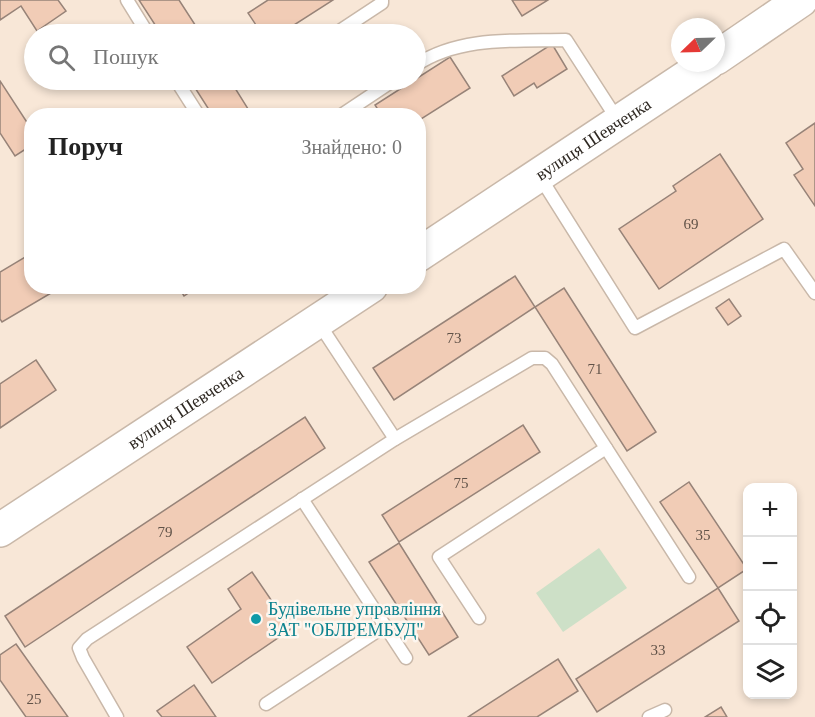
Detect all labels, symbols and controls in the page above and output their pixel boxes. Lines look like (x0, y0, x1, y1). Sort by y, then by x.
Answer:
north arrow (671, 18, 725, 72)
search box (24, 24, 426, 90)
icon: search (45, 41, 78, 74)
text: Пошук (93, 44, 159, 69)
street label: вулиця Шевченка (532, 94, 655, 184)
text: Поруч (48, 132, 123, 161)
text: Знайдено: 0 (301, 136, 402, 158)
house number: 69 (684, 216, 699, 232)
house number: 73 (447, 330, 462, 346)
house number: 71 (588, 361, 603, 377)
street label: вулиця Шевченка (124, 363, 247, 453)
house number: 75 (454, 475, 469, 491)
map controls (743, 483, 797, 699)
button: + (743, 483, 797, 537)
house number: 79 (158, 524, 173, 540)
house number: 35 (696, 527, 711, 543)
button: − (743, 537, 797, 591)
button: locate (743, 591, 797, 645)
place label: Будівельне управління ЗАТ "ОБЛРЕМБУД" (268, 599, 441, 640)
marker: Будівельне управління ЗАТ "ОБЛРЕМБУД" (249, 612, 263, 626)
house number: 33 (651, 642, 666, 658)
button: layers (743, 645, 797, 699)
house number: 25 (27, 691, 42, 707)

